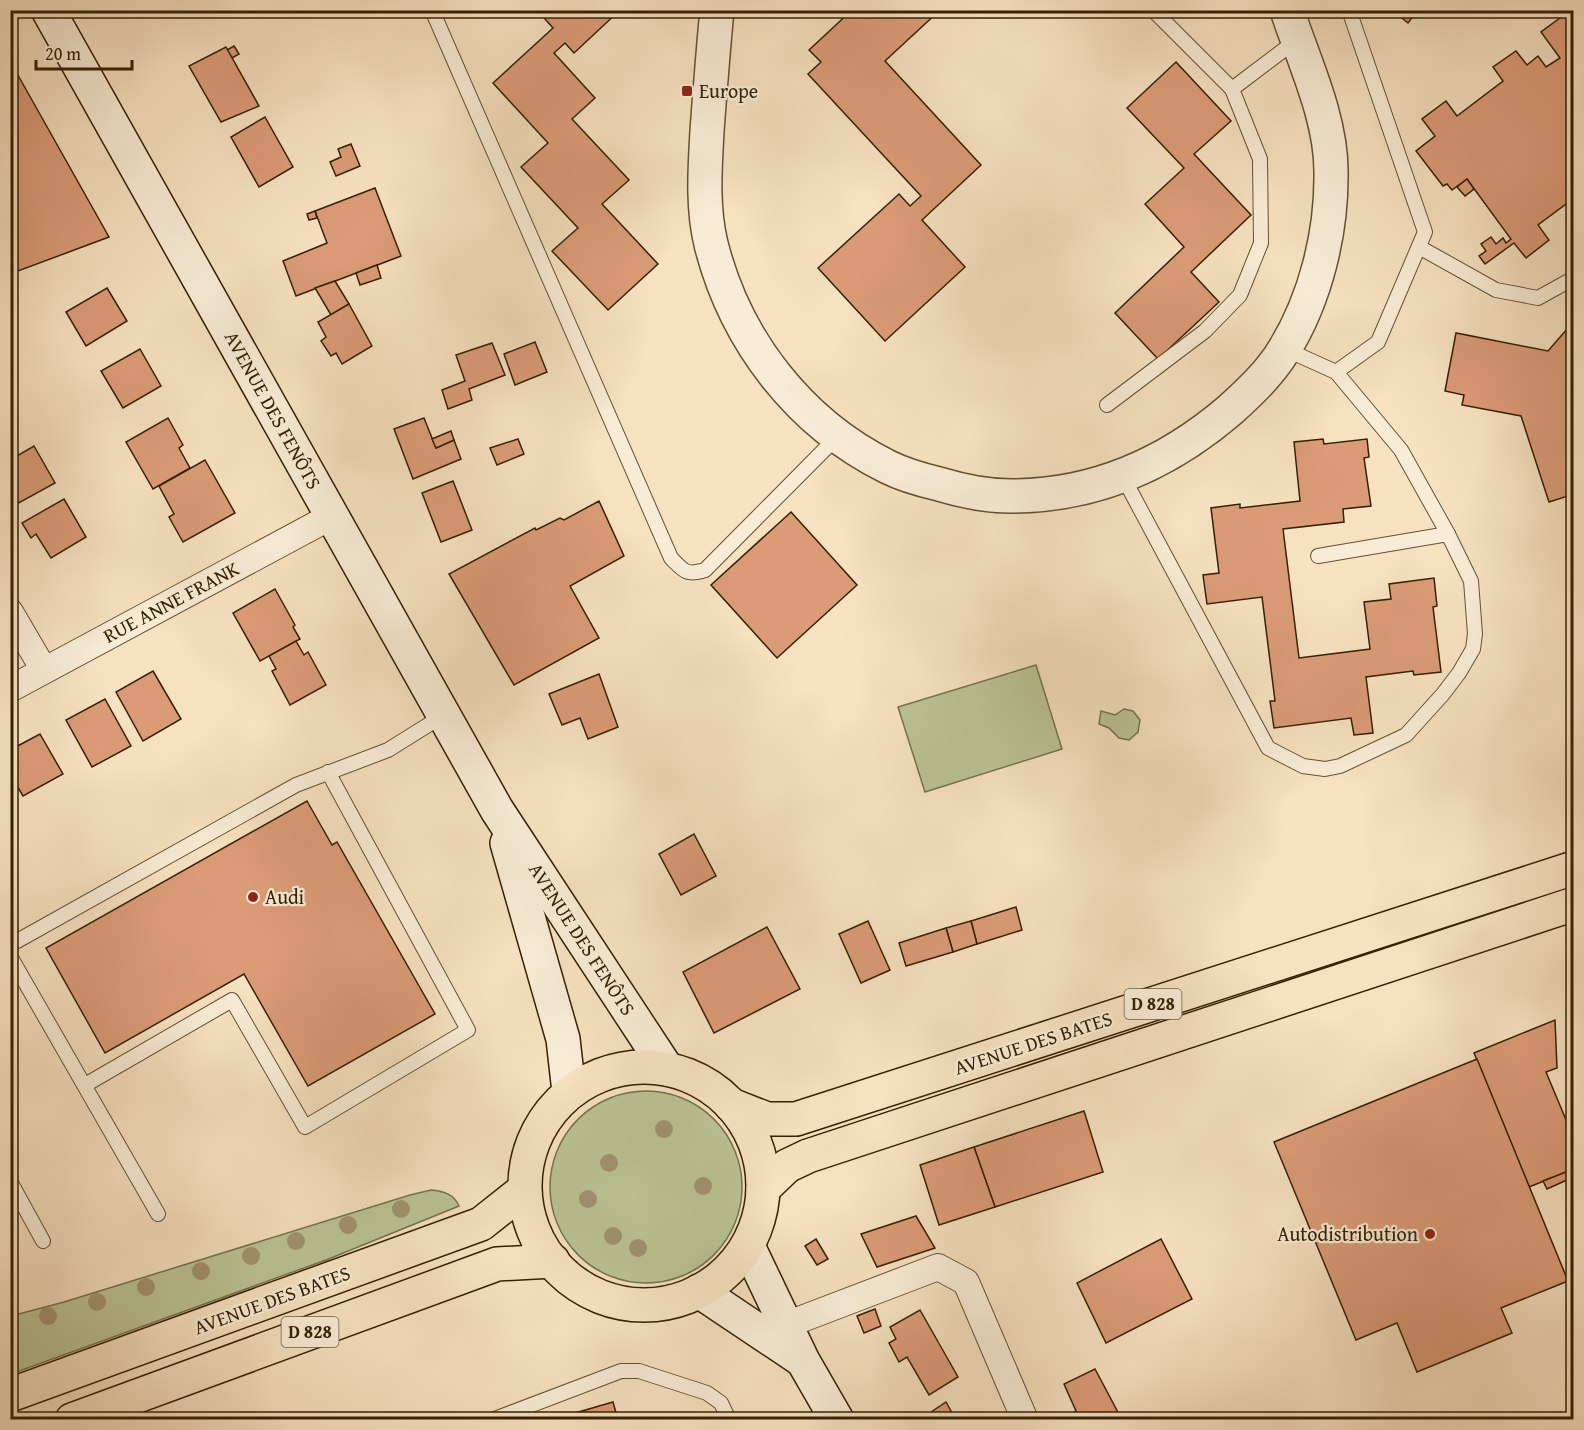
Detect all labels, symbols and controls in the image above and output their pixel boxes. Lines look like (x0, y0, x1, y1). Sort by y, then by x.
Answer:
scale bar (36, 33, 132, 71)
text: 20 m (45, 40, 81, 67)
place label: Europe (699, 76, 758, 105)
marker: Europe (680, 84, 694, 98)
street label: AVENUE DES FENÔTS (218, 325, 329, 494)
street label: RUE ANNE FRANK (98, 553, 244, 650)
street label: AVENUE DES FENÔTS (522, 857, 643, 1021)
place label: Audi (265, 882, 305, 911)
marker: Audi (246, 890, 260, 904)
road number: D 828 (1124, 989, 1182, 1019)
street label: AVENUE DES BATES (950, 1003, 1116, 1082)
place label: Autodistribution (1277, 1219, 1418, 1248)
marker: Autodistribution (1423, 1227, 1437, 1241)
street label: AVENUE DES BATES (190, 1258, 354, 1341)
road number: D 828 (282, 1317, 338, 1347)

